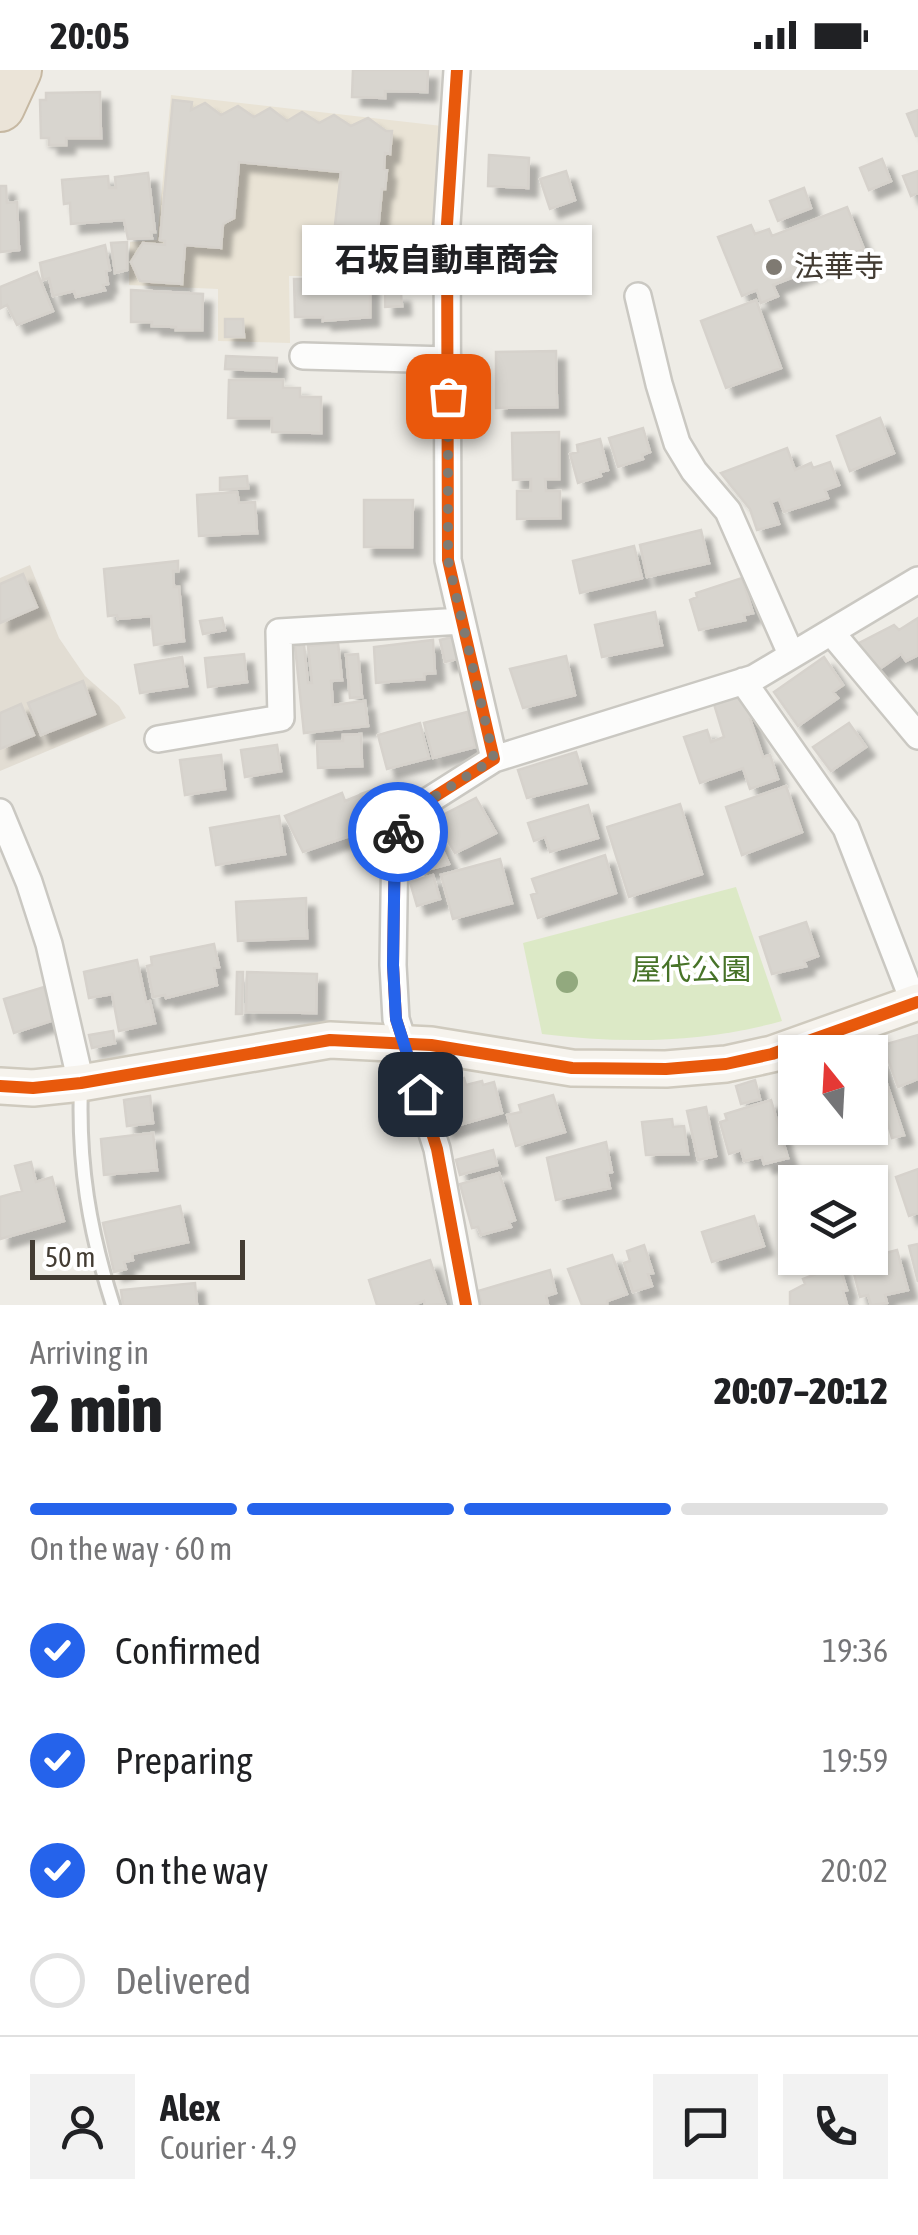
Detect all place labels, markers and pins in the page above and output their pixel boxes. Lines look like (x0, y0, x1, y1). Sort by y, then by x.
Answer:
callout: 石坂自動車商会 (303, 226, 593, 296)
place label: 法華寺 (794, 249, 884, 283)
marker: 法華寺 (763, 256, 785, 278)
pin (406, 354, 491, 439)
pin (378, 1052, 463, 1137)

